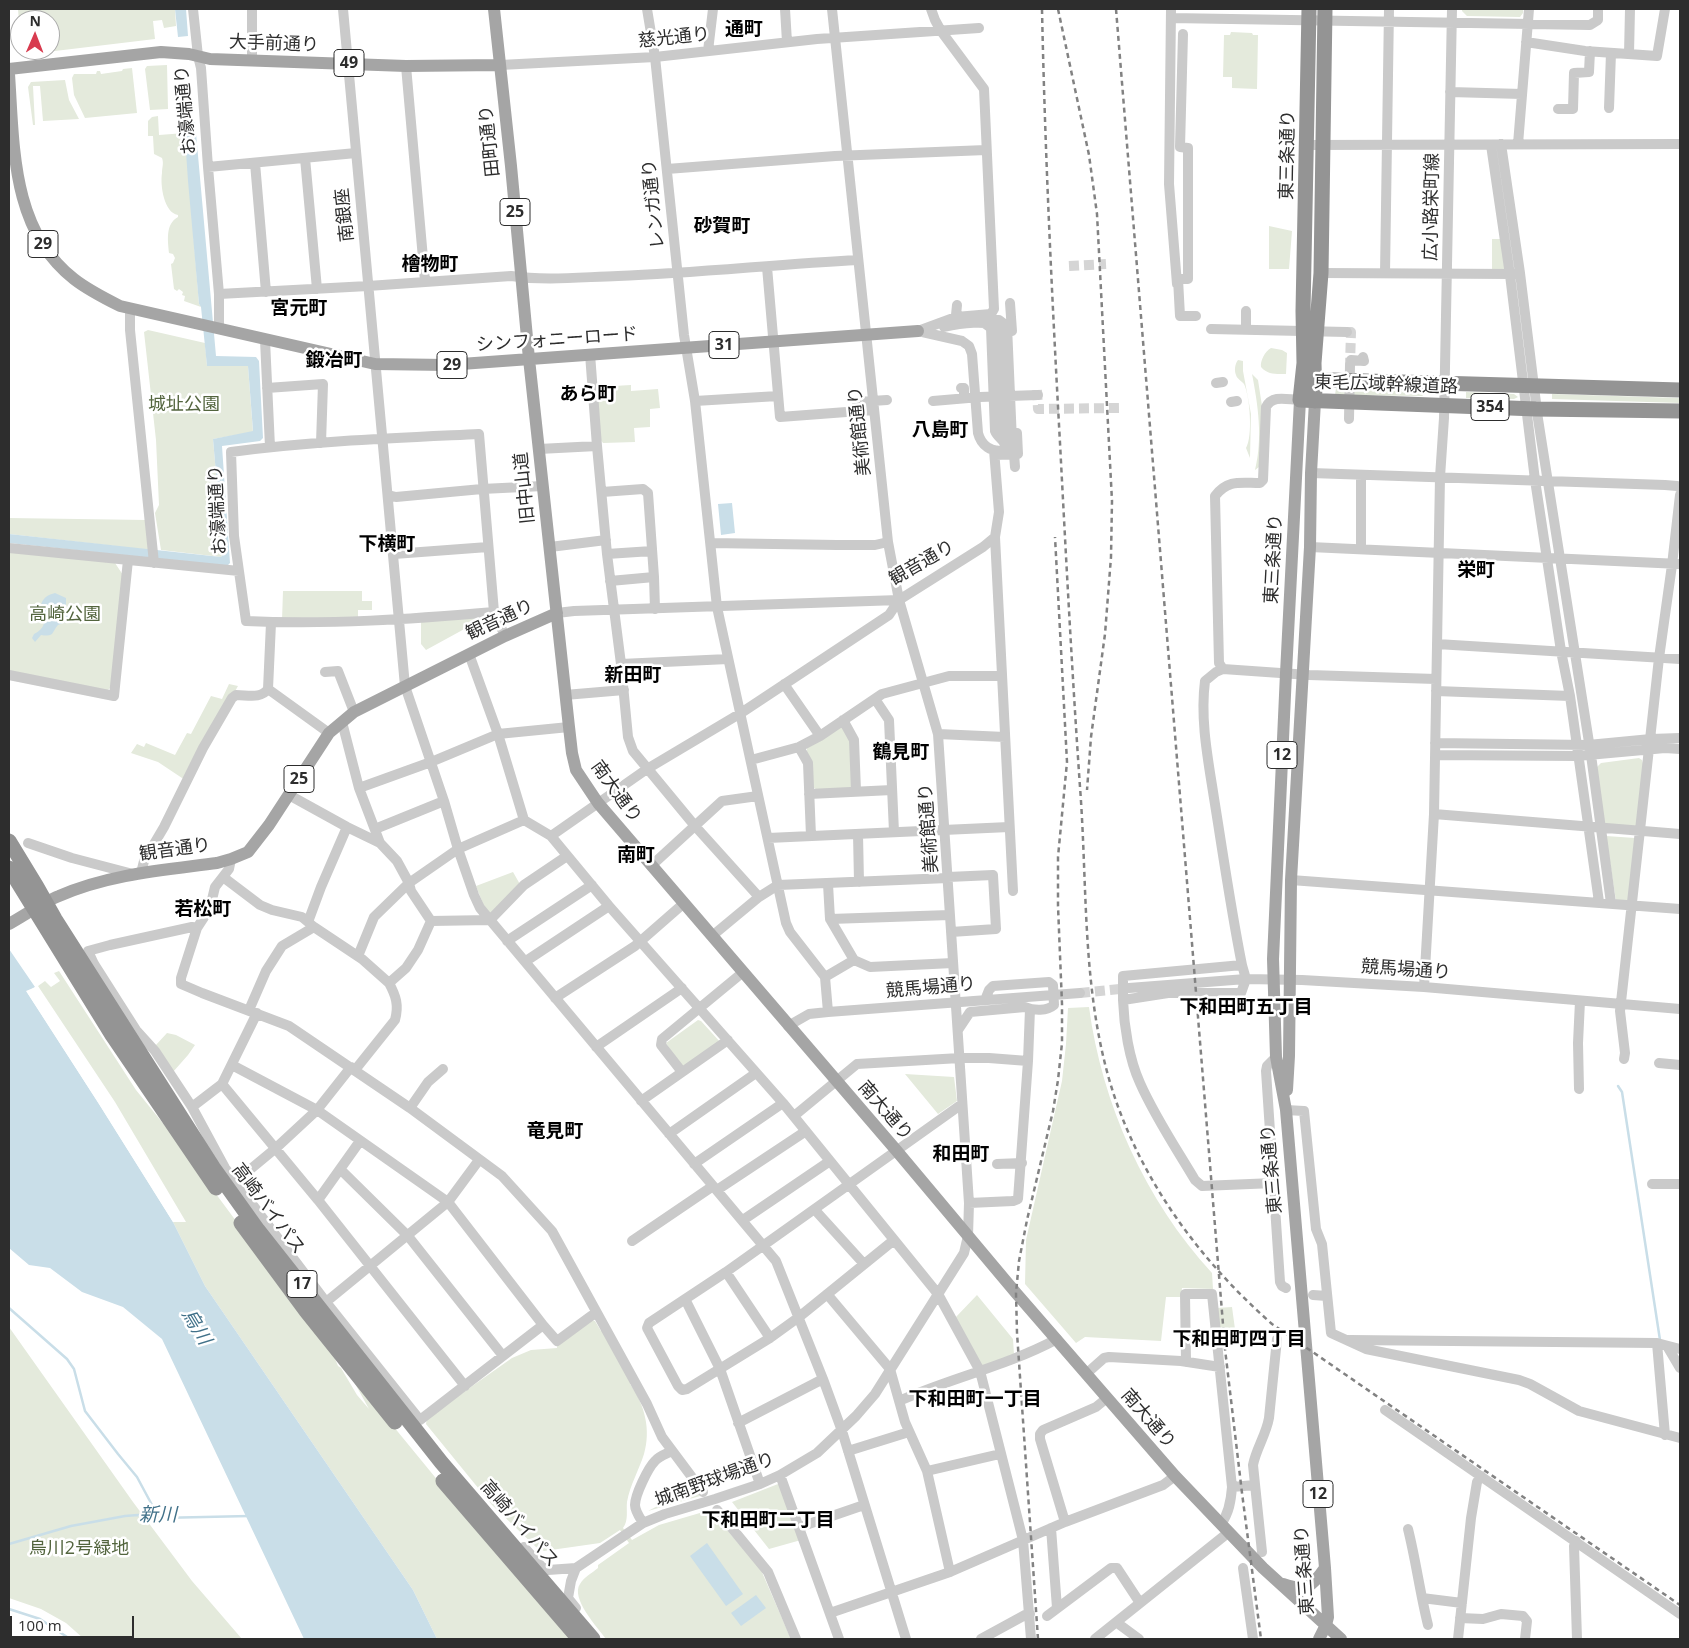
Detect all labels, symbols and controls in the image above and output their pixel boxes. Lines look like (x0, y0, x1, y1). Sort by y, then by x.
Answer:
north arrow (10, 10, 60, 60)
text: N (29, 11, 41, 30)
district label: 通町 (725, 19, 763, 41)
street label: 慈光通り (637, 23, 711, 53)
street label: 大手前通り (229, 32, 319, 56)
road number: 49 (334, 49, 364, 76)
street label: お濠端通り (171, 64, 201, 156)
street label: 田町通り (475, 104, 505, 178)
street label: 東三条通り (1276, 110, 1300, 200)
street label: 広小路栄町線 (1420, 153, 1444, 261)
street label: レンガ通り (639, 158, 669, 250)
street label: 南銀座 (331, 187, 359, 243)
road number: 25 (500, 198, 530, 226)
district label: 砂賀町 (694, 216, 750, 238)
road number: 29 (28, 230, 58, 258)
district label: 檜物町 (402, 254, 458, 276)
district label: 宮元町 (271, 298, 327, 320)
street label: シンフォニーロード (475, 324, 639, 356)
road number: 31 (709, 332, 739, 358)
district label: 鍛冶町 (306, 350, 362, 372)
road number: 29 (437, 352, 467, 378)
street label: 東毛広域幹線道路 (1314, 372, 1458, 398)
district label: あら町 (560, 384, 616, 406)
street label: 美術館通り (845, 385, 875, 477)
park label: 城址公園 (148, 394, 220, 416)
road number: 354 (1471, 394, 1509, 421)
district label: 八島町 (912, 420, 968, 442)
street label: 旧中山道 (510, 451, 540, 525)
street label: お濠端通り (205, 464, 231, 556)
street label: 東三条通り (1261, 513, 1287, 605)
district label: 下横町 (359, 534, 415, 556)
street label: 観音通り (885, 536, 959, 590)
district label: 栄町 (1457, 560, 1495, 582)
street label: 観音通り (463, 595, 537, 645)
park label: 高崎公園 (29, 604, 101, 626)
district label: 新田町 (605, 665, 661, 687)
district label: 鶴見町 (873, 742, 929, 764)
road number: 12 (1267, 742, 1297, 768)
street label: 南大通り (586, 757, 646, 827)
road number: 25 (284, 766, 314, 792)
street label: 美術館通り (915, 782, 943, 874)
street label: 観音通り (138, 834, 212, 866)
district label: 南町 (617, 845, 655, 867)
district label: 若松町 (175, 899, 231, 921)
street label: 競馬場通り (1360, 956, 1452, 984)
street label: 競馬場通り (885, 973, 977, 1003)
district label: 下和田町五丁目 (1180, 997, 1312, 1019)
street label: 南大通り (853, 1077, 917, 1145)
district label: 竜見町 (527, 1121, 583, 1143)
street label: 東三条通り (1257, 1123, 1287, 1215)
district label: 和田町 (933, 1144, 989, 1166)
street label: 高崎バイパス (227, 1159, 309, 1259)
road number: 17 (287, 1270, 317, 1298)
water label: 烏川 (176, 1305, 216, 1349)
district label: 下和田町四丁目 (1173, 1329, 1305, 1351)
street label: 南大通り (1116, 1385, 1180, 1453)
district label: 下和田町一丁目 (909, 1389, 1041, 1411)
street label: 城南野球場通り (652, 1448, 778, 1512)
street label: 高崎バイパス (475, 1476, 563, 1572)
road number: 12 (1303, 1480, 1333, 1508)
water label: 新川 (139, 1505, 177, 1527)
district label: 下和田町二丁目 (702, 1510, 834, 1532)
street label: 東三条通り (1291, 1524, 1319, 1616)
park label: 烏川2号緑地 (29, 1538, 129, 1560)
scale bar (12, 1606, 136, 1638)
text: 100 m (18, 1615, 62, 1635)

